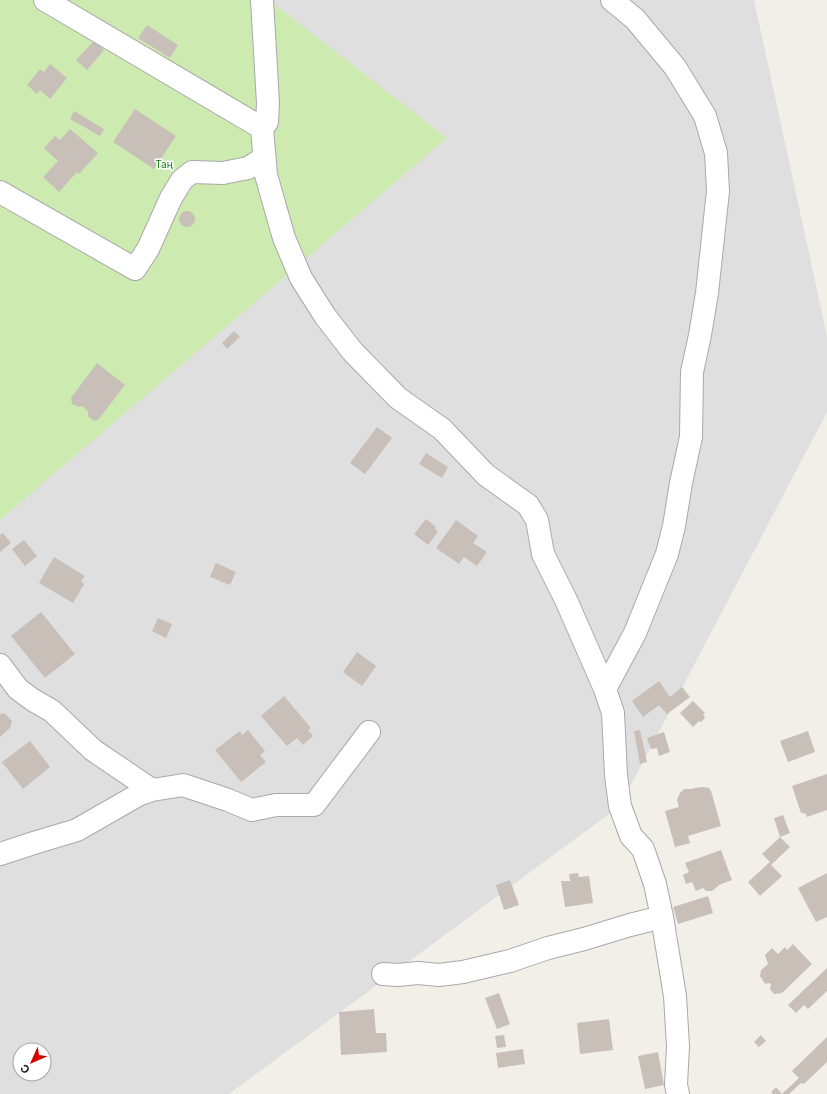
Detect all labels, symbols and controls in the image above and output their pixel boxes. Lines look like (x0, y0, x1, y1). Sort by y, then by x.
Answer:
park label: Таң (155, 158, 173, 170)
north arrow (12, 1042, 52, 1082)
text: С (17, 1061, 33, 1077)

